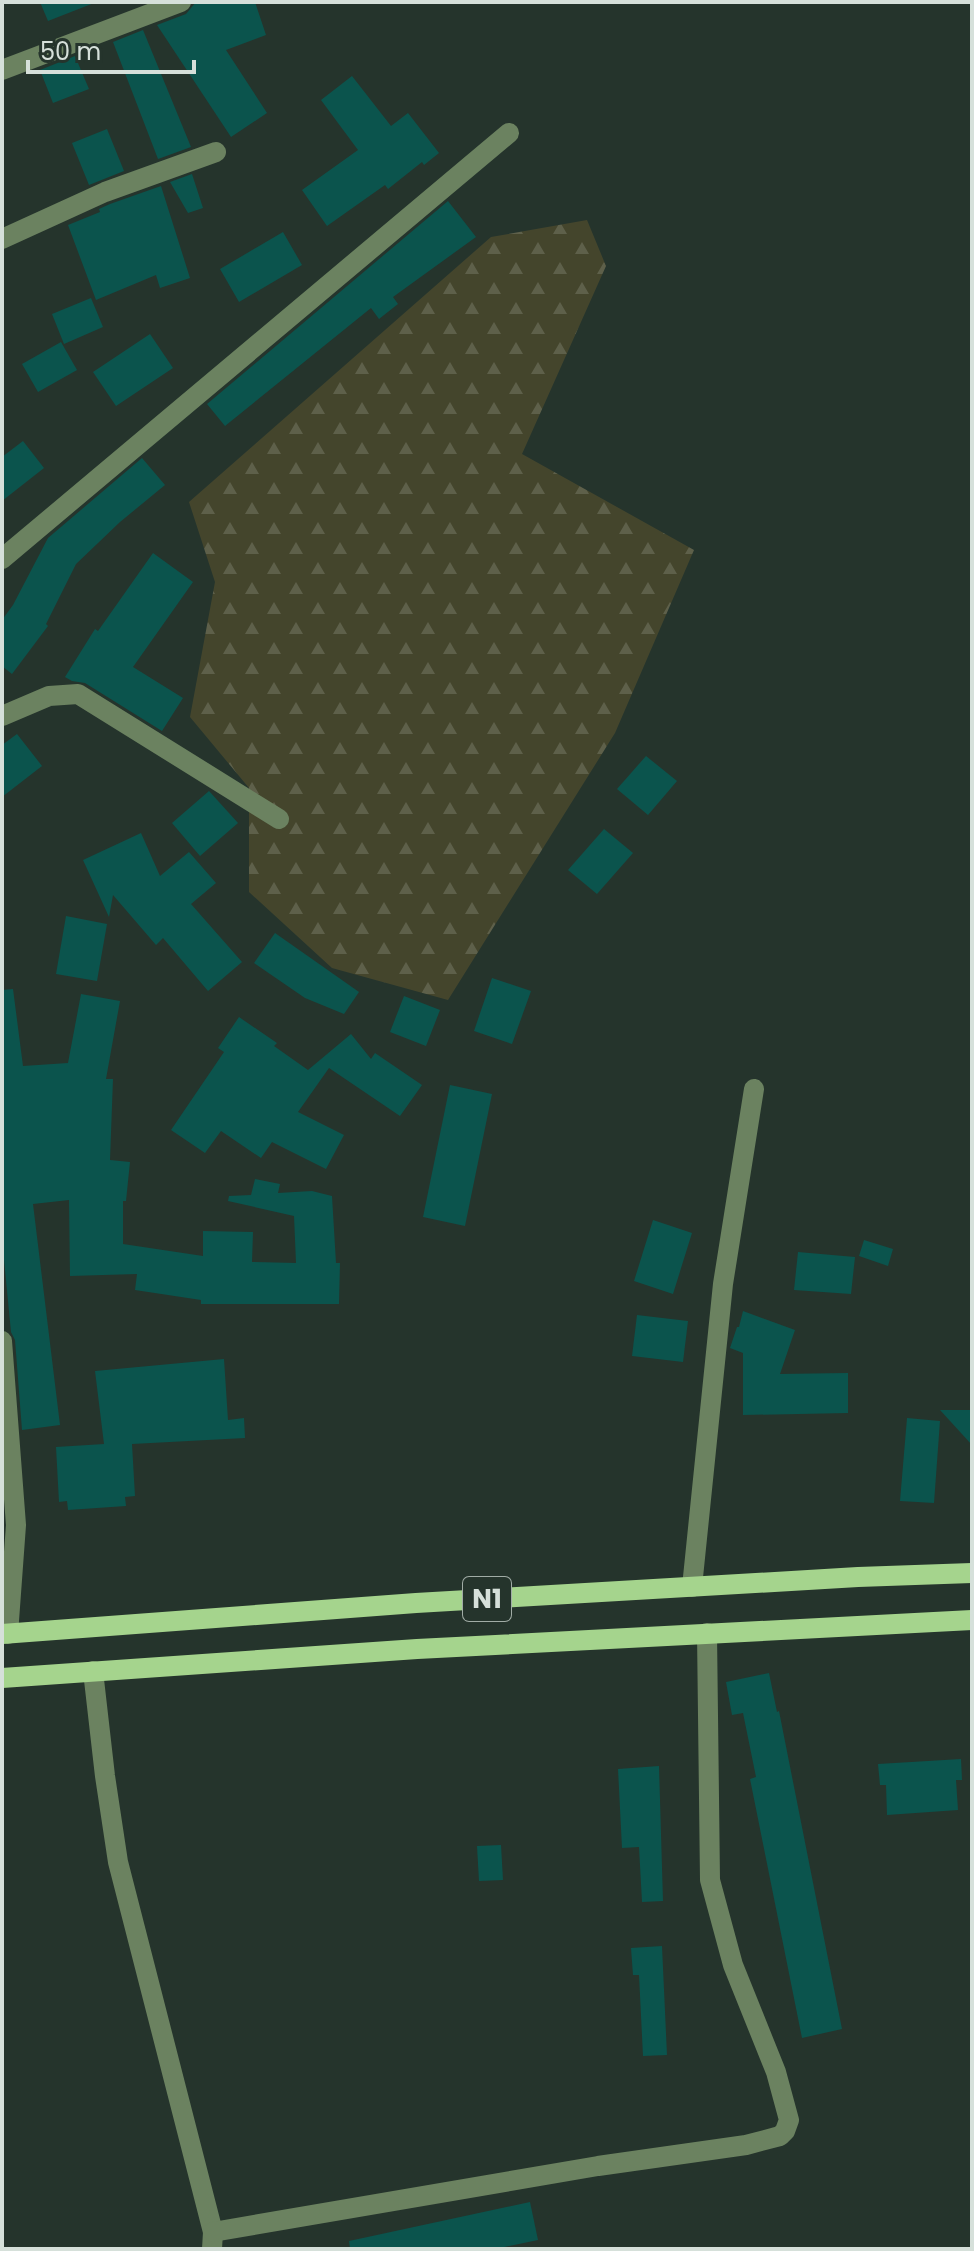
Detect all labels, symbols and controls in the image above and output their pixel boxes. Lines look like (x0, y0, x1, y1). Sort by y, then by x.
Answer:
scale bar (28, 24, 194, 74)
text: 50 m (40, 35, 101, 68)
road number: N1 (463, 1577, 511, 1621)

